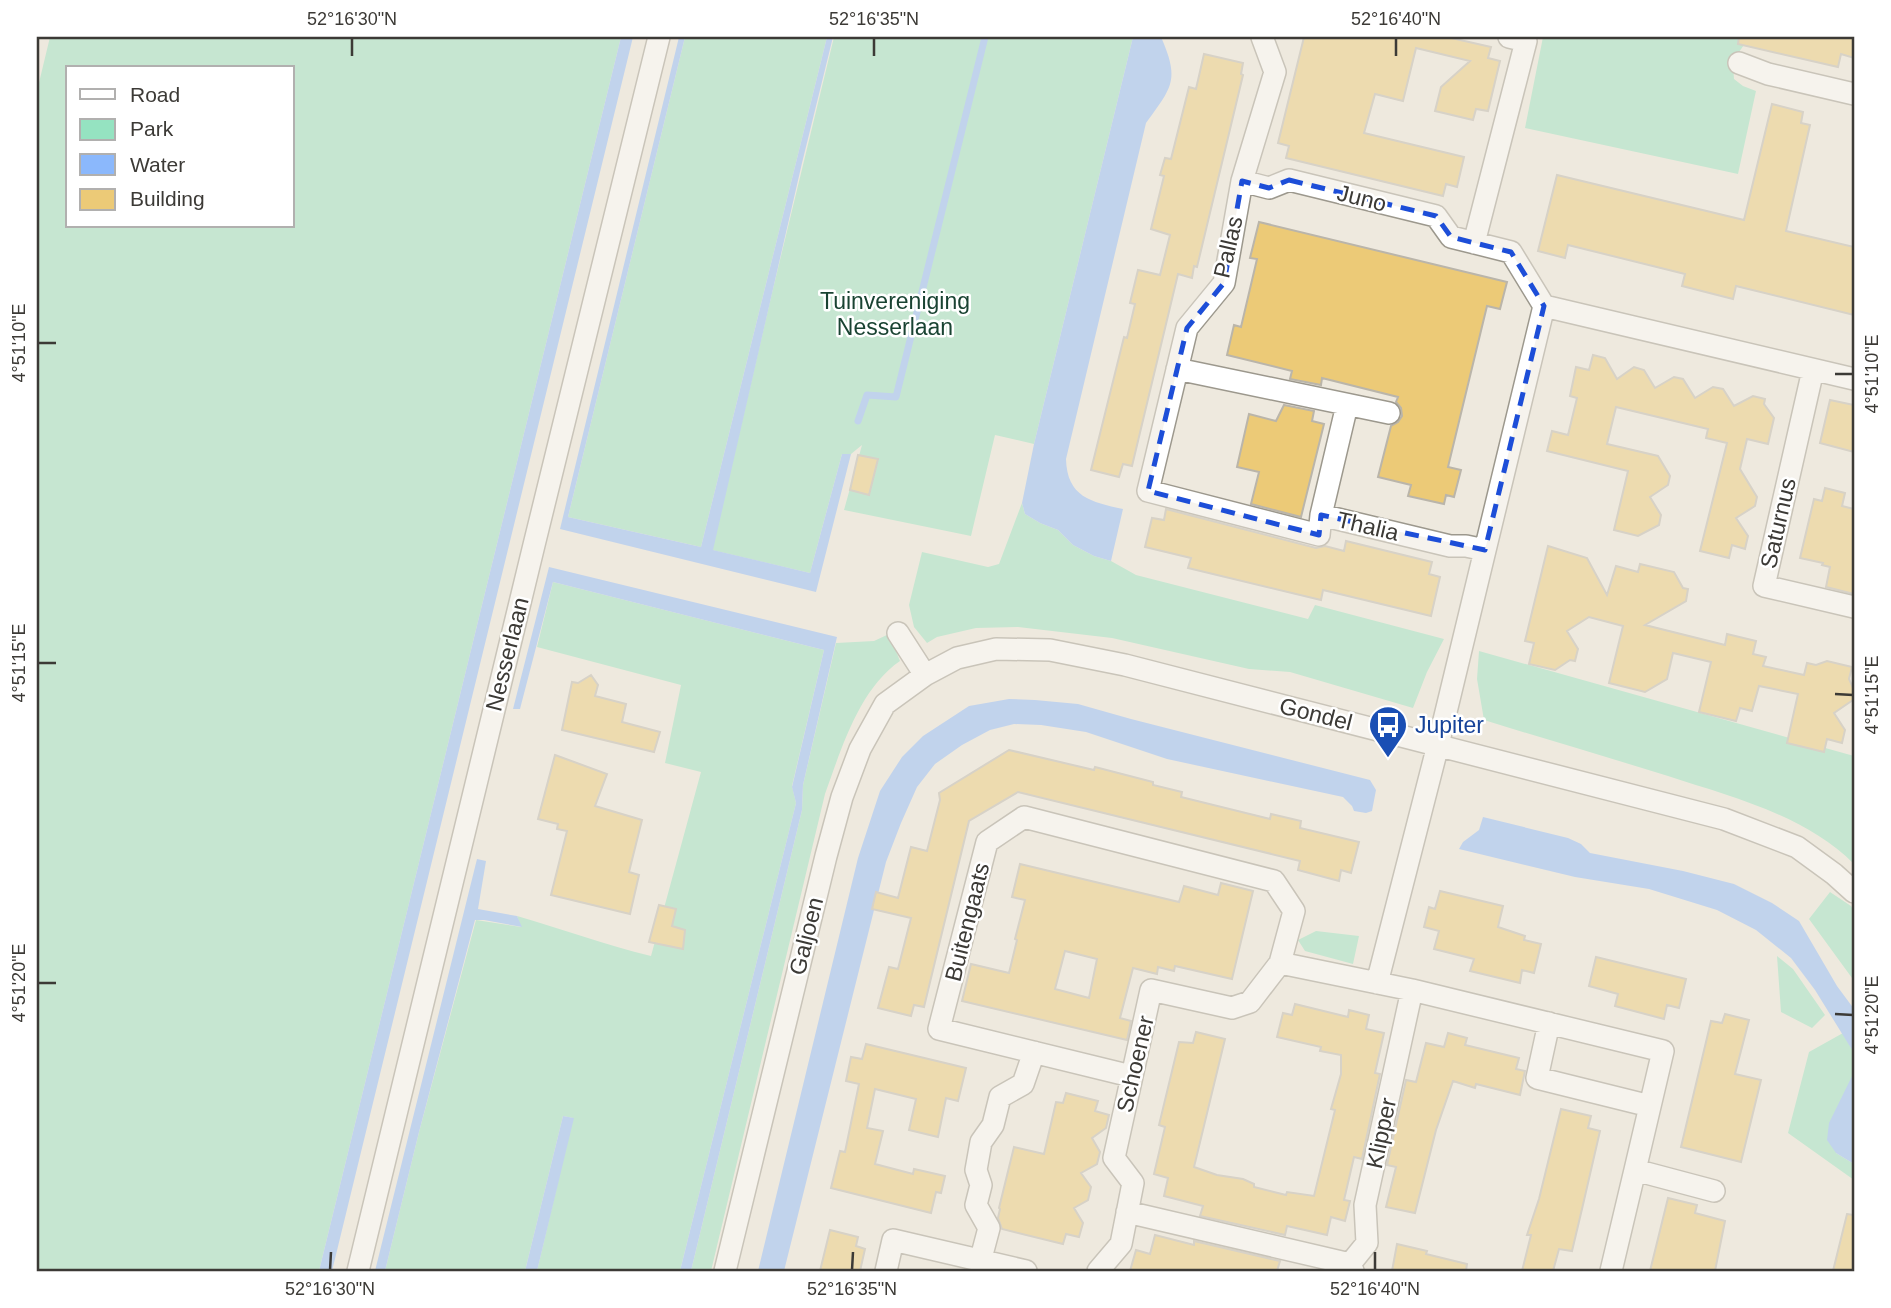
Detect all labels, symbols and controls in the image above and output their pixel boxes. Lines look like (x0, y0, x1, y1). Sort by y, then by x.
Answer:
text: 52°16'30"N (307, 9, 397, 29)
text: 52°16'35"N (829, 9, 919, 29)
text: 52°16'40"N (1351, 9, 1441, 29)
legend (66, 66, 294, 228)
text: Road (130, 83, 180, 106)
text: Park (130, 117, 174, 140)
text: Water (130, 153, 185, 176)
street label: Juno (1335, 179, 1389, 217)
text: Building (130, 187, 205, 210)
street label: Pallas (1208, 214, 1248, 280)
park label: Tuinvereniging Nesserlaan (820, 288, 970, 340)
text: 4°51'10"E (9, 303, 29, 383)
text: 4°51'10"E (1862, 334, 1882, 414)
street label: Saturnus (1755, 475, 1801, 571)
street label: Thalia (1335, 506, 1402, 546)
street label: Nesserlaan (480, 594, 534, 714)
text: 4°51'15"E (9, 623, 29, 703)
text: 4°51'15"E (1862, 655, 1882, 735)
street label: Gondel (1277, 692, 1355, 736)
bus stop icon: Jupiter (1367, 704, 1409, 759)
place label: Jupiter (1415, 712, 1484, 738)
street label: Buitengaats (940, 860, 994, 984)
street label: Galjoen (784, 894, 828, 978)
text: 4°51'20"E (9, 943, 29, 1023)
text: 4°51'20"E (1862, 975, 1882, 1055)
street label: Schoener (1111, 1013, 1159, 1115)
street label: Klipper (1361, 1095, 1401, 1171)
text: 52°16'30"N (285, 1279, 375, 1299)
text: 52°16'35"N (807, 1279, 897, 1299)
text: 52°16'40"N (1330, 1279, 1420, 1299)

